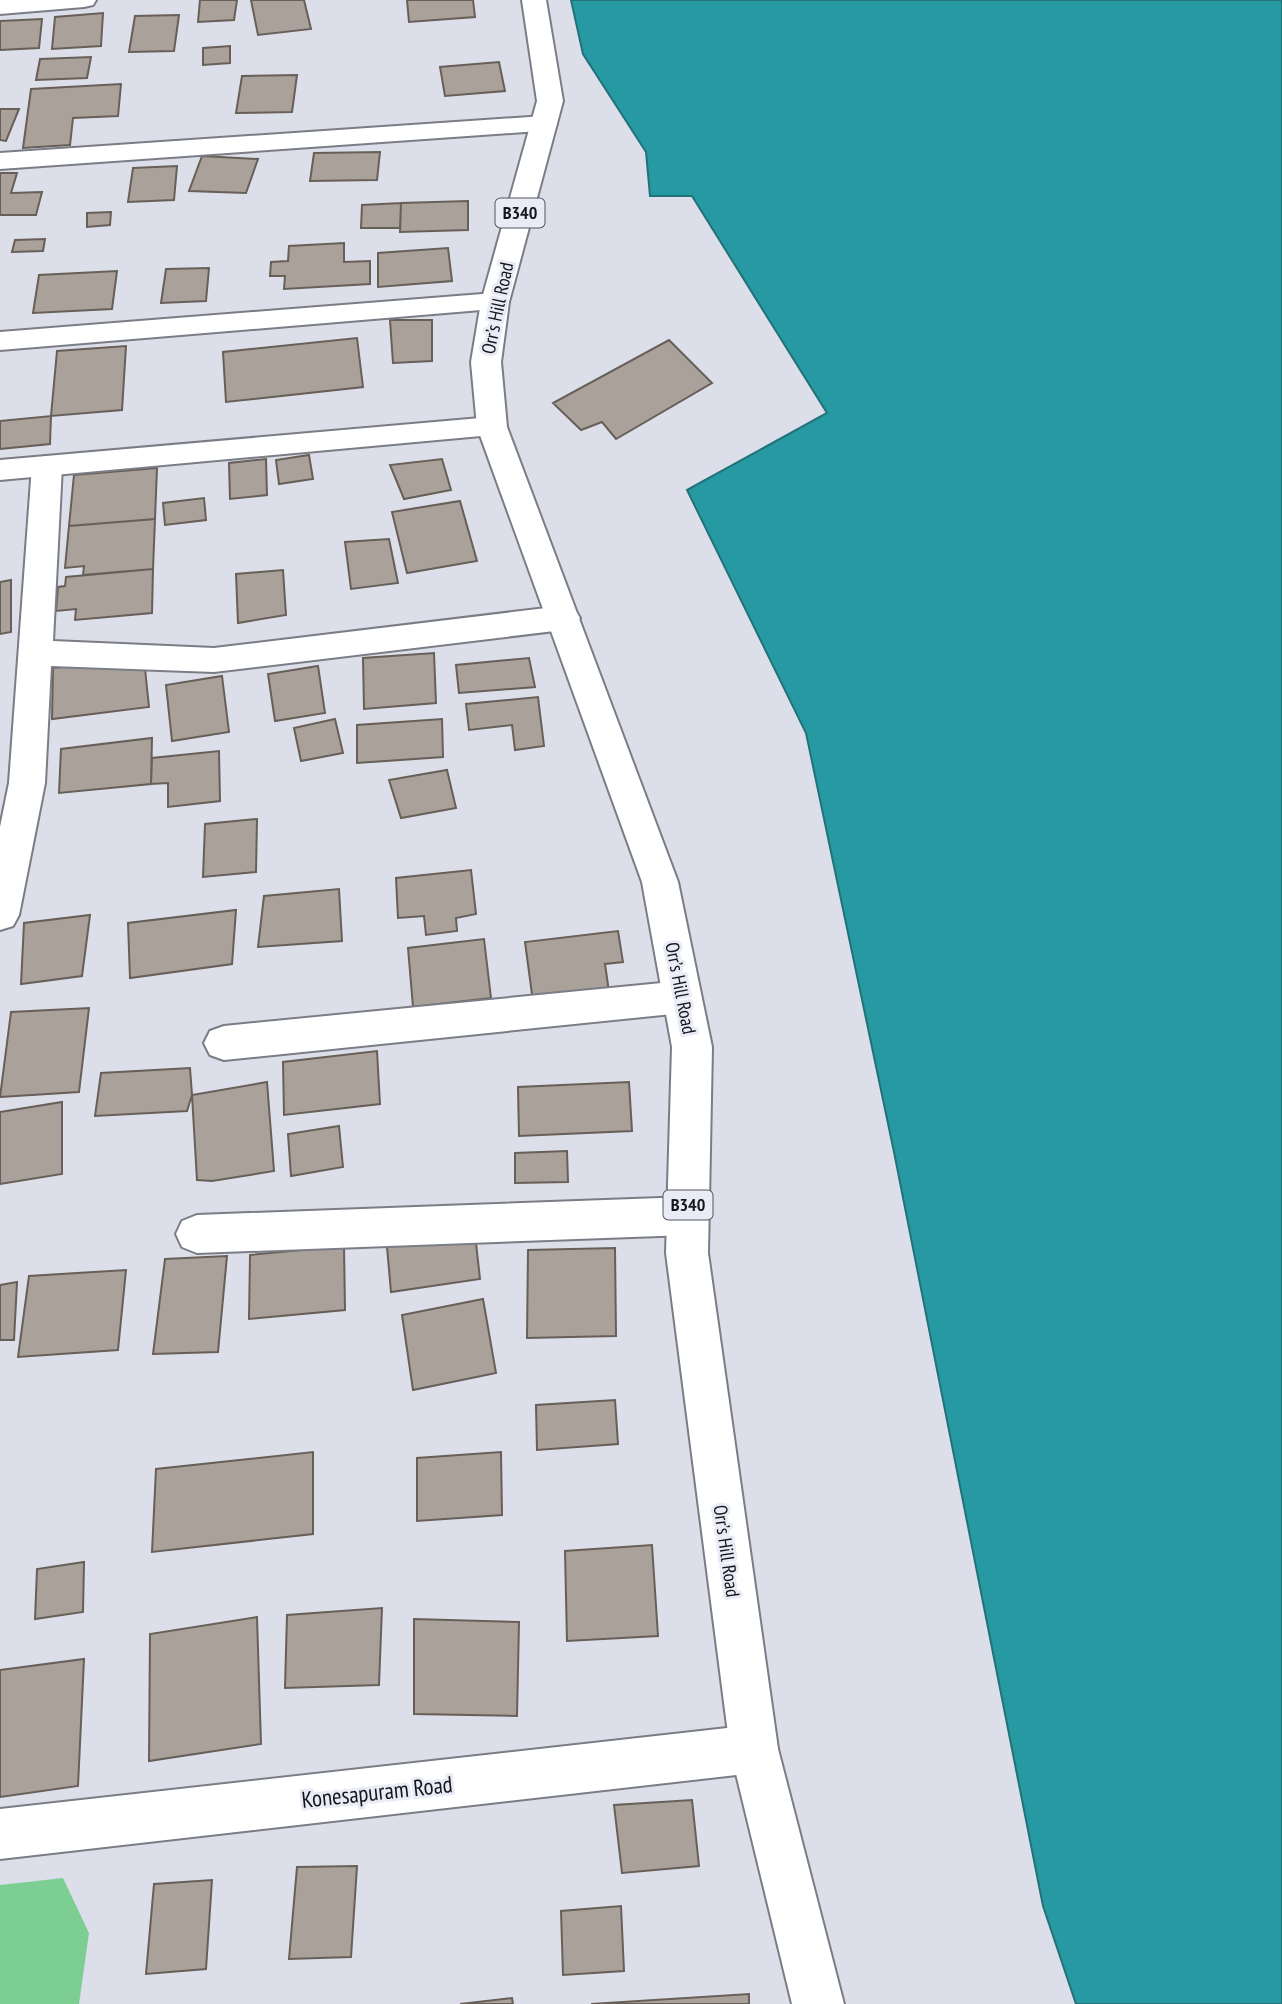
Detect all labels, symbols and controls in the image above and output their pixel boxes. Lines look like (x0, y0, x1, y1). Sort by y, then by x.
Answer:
road number: B340 (496, 198, 544, 228)
street label: Orr’s Hill Road (476, 260, 518, 356)
street label: Orr’s Hill Road (660, 940, 702, 1036)
road number: B340 (664, 1190, 712, 1220)
street label: Orr’s Hill Road (709, 1503, 745, 1599)
street label: Konesapuram Road (300, 1769, 454, 1814)

